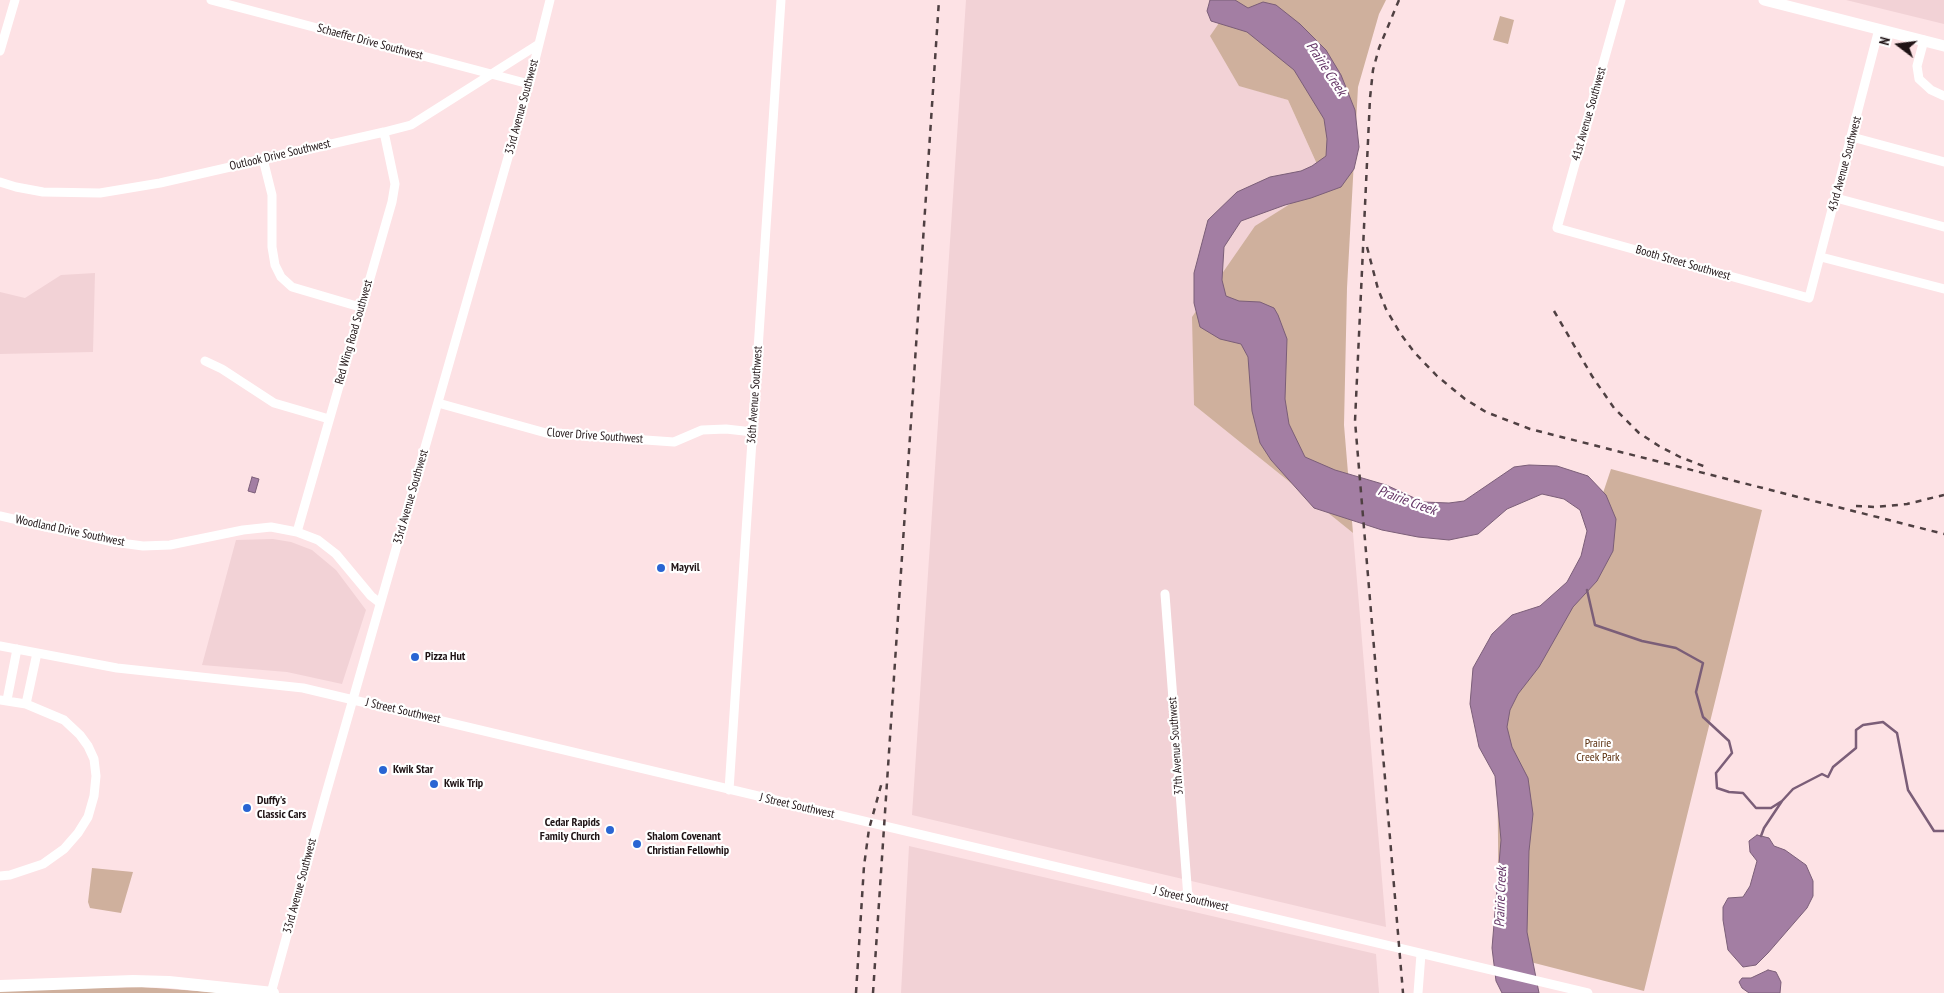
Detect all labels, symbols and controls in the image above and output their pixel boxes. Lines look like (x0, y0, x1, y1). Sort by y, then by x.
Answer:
north arrow (1874, 20, 1924, 70)
street label: Schaeffer Drive Southwest (315, 21, 425, 63)
text: N (1875, 35, 1894, 47)
water label: Prairie Creek (1302, 39, 1350, 99)
street label: 33rd Avenue Southwest (502, 58, 542, 156)
street label: 41st Avenue Southwest (1569, 65, 1609, 163)
street label: 43rd Avenue Southwest (1825, 115, 1865, 213)
street label: Outlook Drive Southwest (228, 136, 332, 174)
street label: Booth Street Southwest (1634, 243, 1732, 283)
street label: Red Wing Road Southwest (332, 278, 376, 386)
street label: 36th Avenue Southwest (744, 346, 766, 444)
street label: Clover Drive Southwest (546, 425, 644, 447)
street label: 33rd Avenue Southwest (391, 448, 431, 546)
water label: Prairie Creek (1375, 483, 1439, 519)
street label: Woodland Drive Southwest (14, 512, 126, 550)
place label: Mayvil (671, 561, 700, 575)
marker: Mayvil (655, 562, 667, 574)
place label: Pizza Hut (425, 650, 465, 664)
marker: Pizza Hut (409, 651, 421, 663)
street label: J Street Southwest (364, 695, 442, 727)
street label: 37th Avenue Southwest (1165, 697, 1187, 795)
park label: Prairie Creek Park (1576, 737, 1620, 765)
place label: Kwik Star (393, 763, 433, 777)
marker: Kwik Star (377, 764, 389, 776)
place label: Kwik Trip (444, 777, 483, 791)
marker: Kwik Trip (428, 778, 440, 790)
street label: J Street Southwest (758, 790, 836, 822)
place label: Duffy's Classic Cars (257, 794, 306, 822)
marker: Duffy's Classic Cars (241, 802, 253, 814)
place label: Cedar Rapids Family Church (540, 816, 600, 844)
marker: Cedar Rapids Family Church (604, 824, 616, 836)
place label: Shalom Covenant Christian Fellowhip (647, 830, 729, 858)
street label: 33rd Avenue Southwest (280, 837, 320, 935)
marker: Shalom Covenant Christian Fellowhip (631, 838, 643, 850)
water label: Prairie Creek (1492, 866, 1510, 928)
street label: J Street Southwest (1152, 883, 1230, 915)

